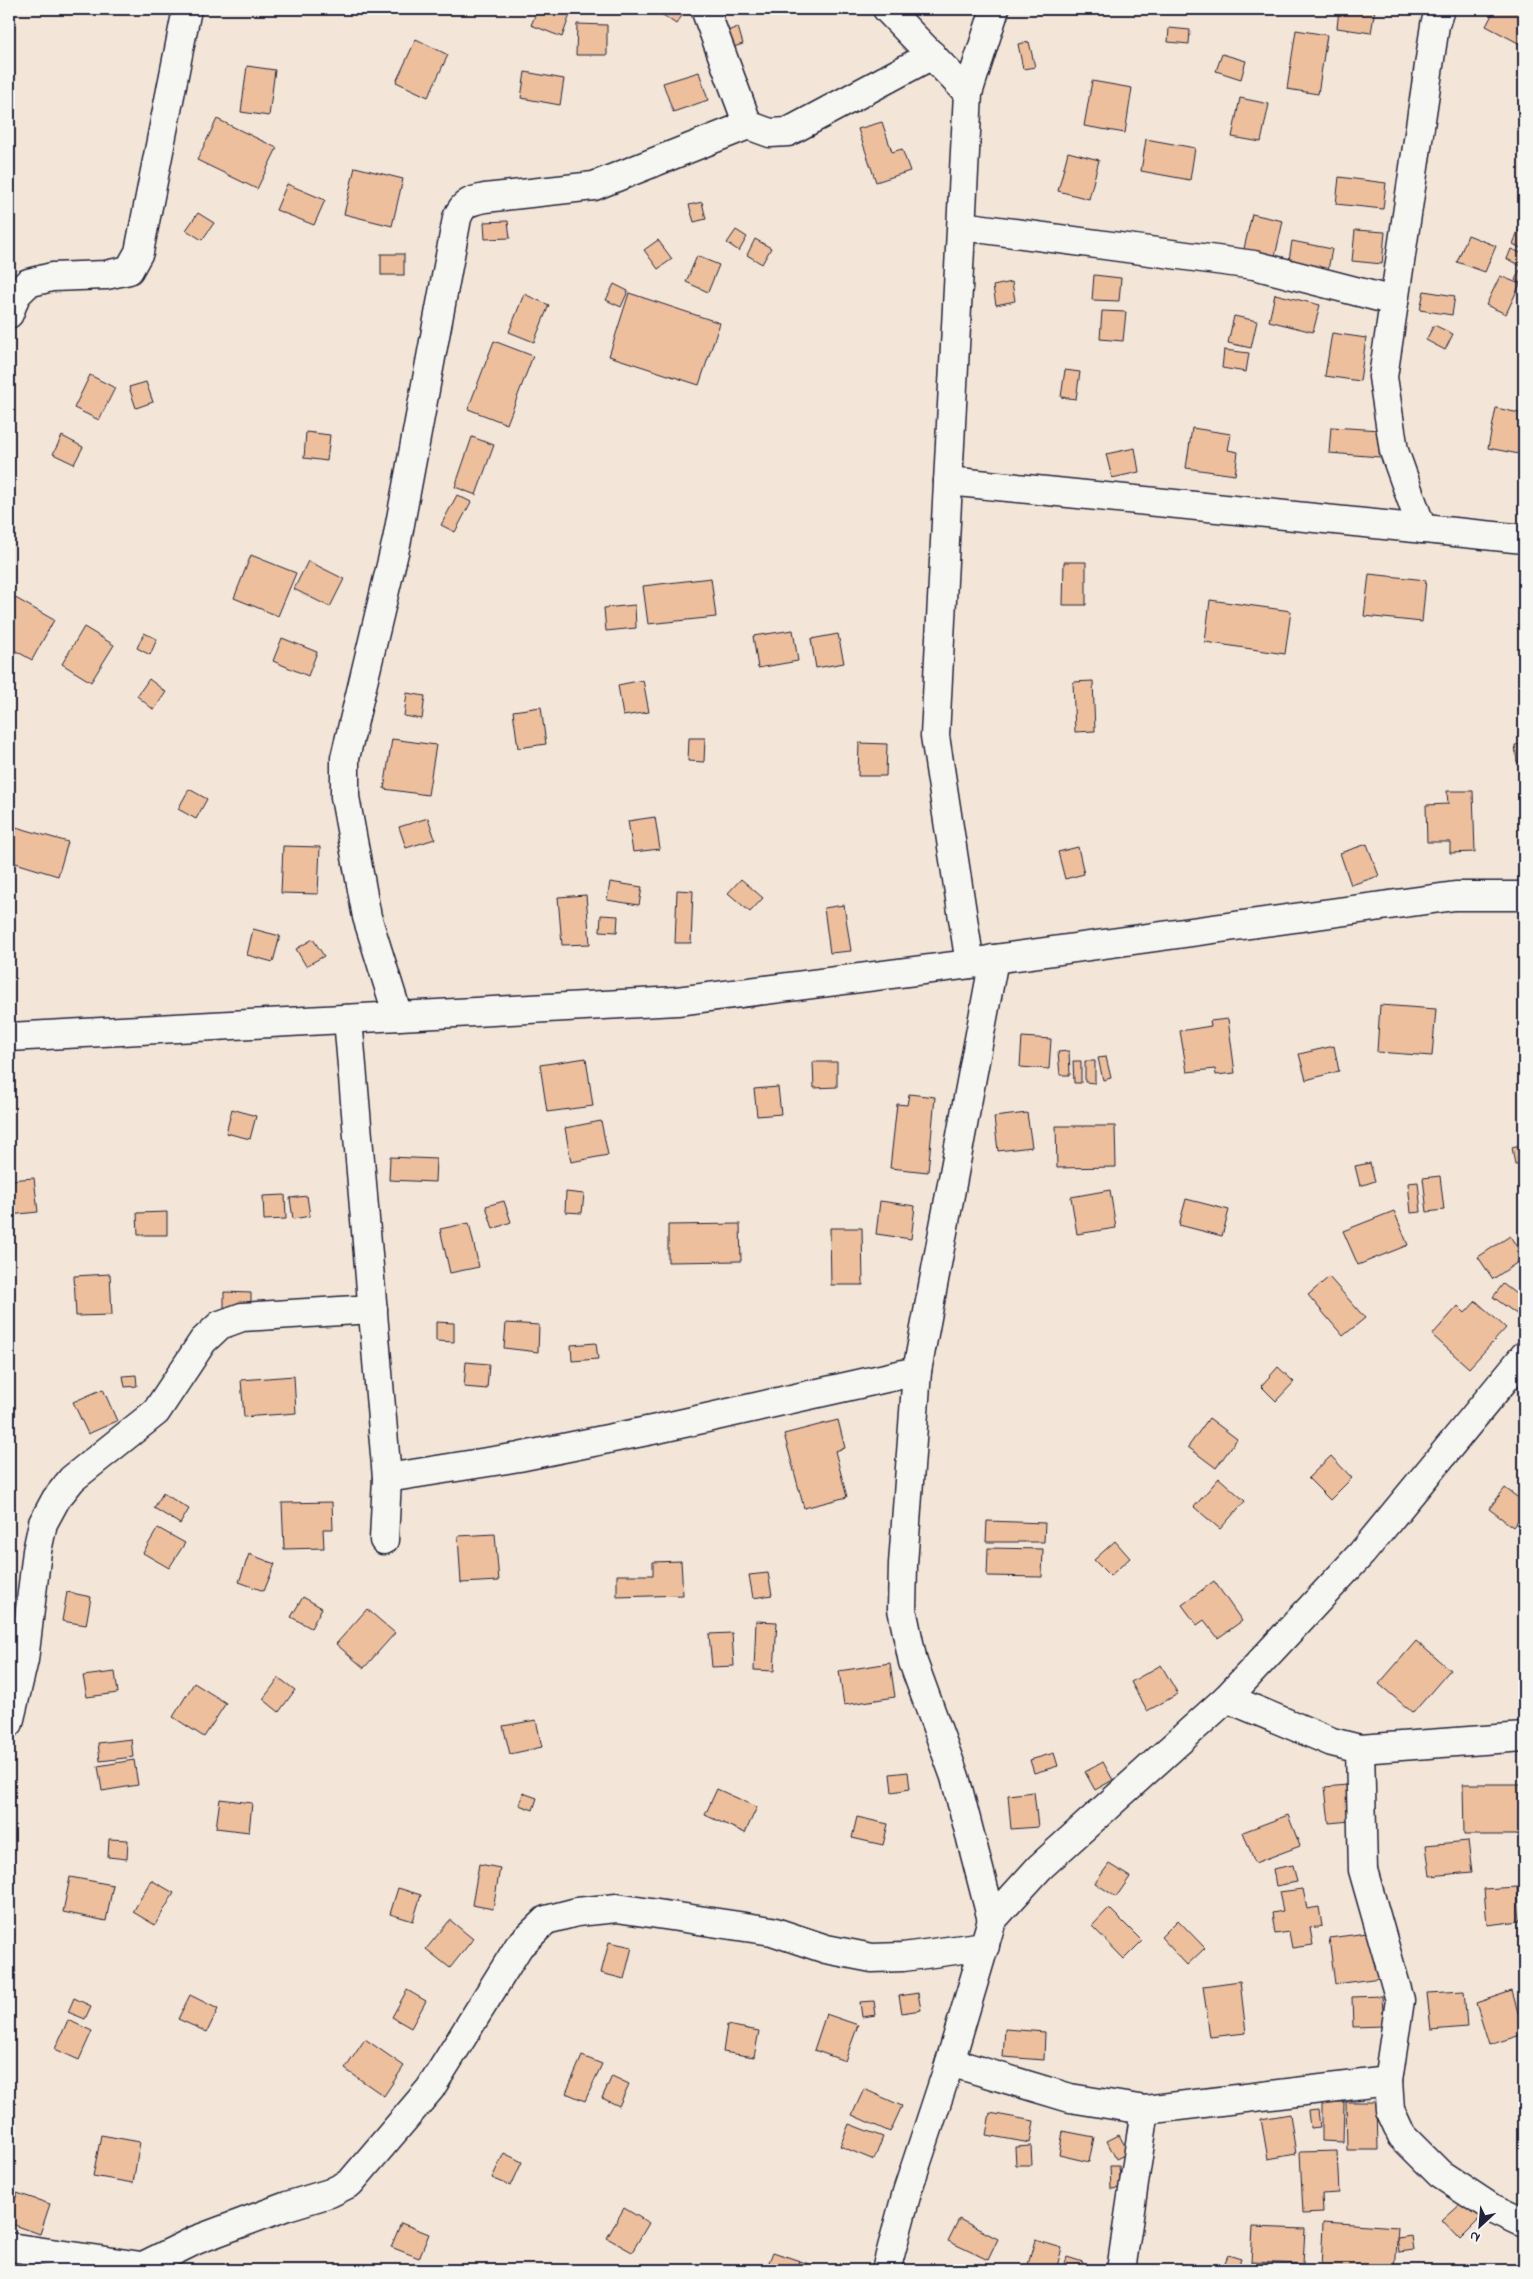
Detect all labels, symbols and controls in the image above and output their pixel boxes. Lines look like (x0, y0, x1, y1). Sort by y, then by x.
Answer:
north arrow (1456, 2202, 1506, 2252)
text: N (1466, 2225, 1484, 2248)

